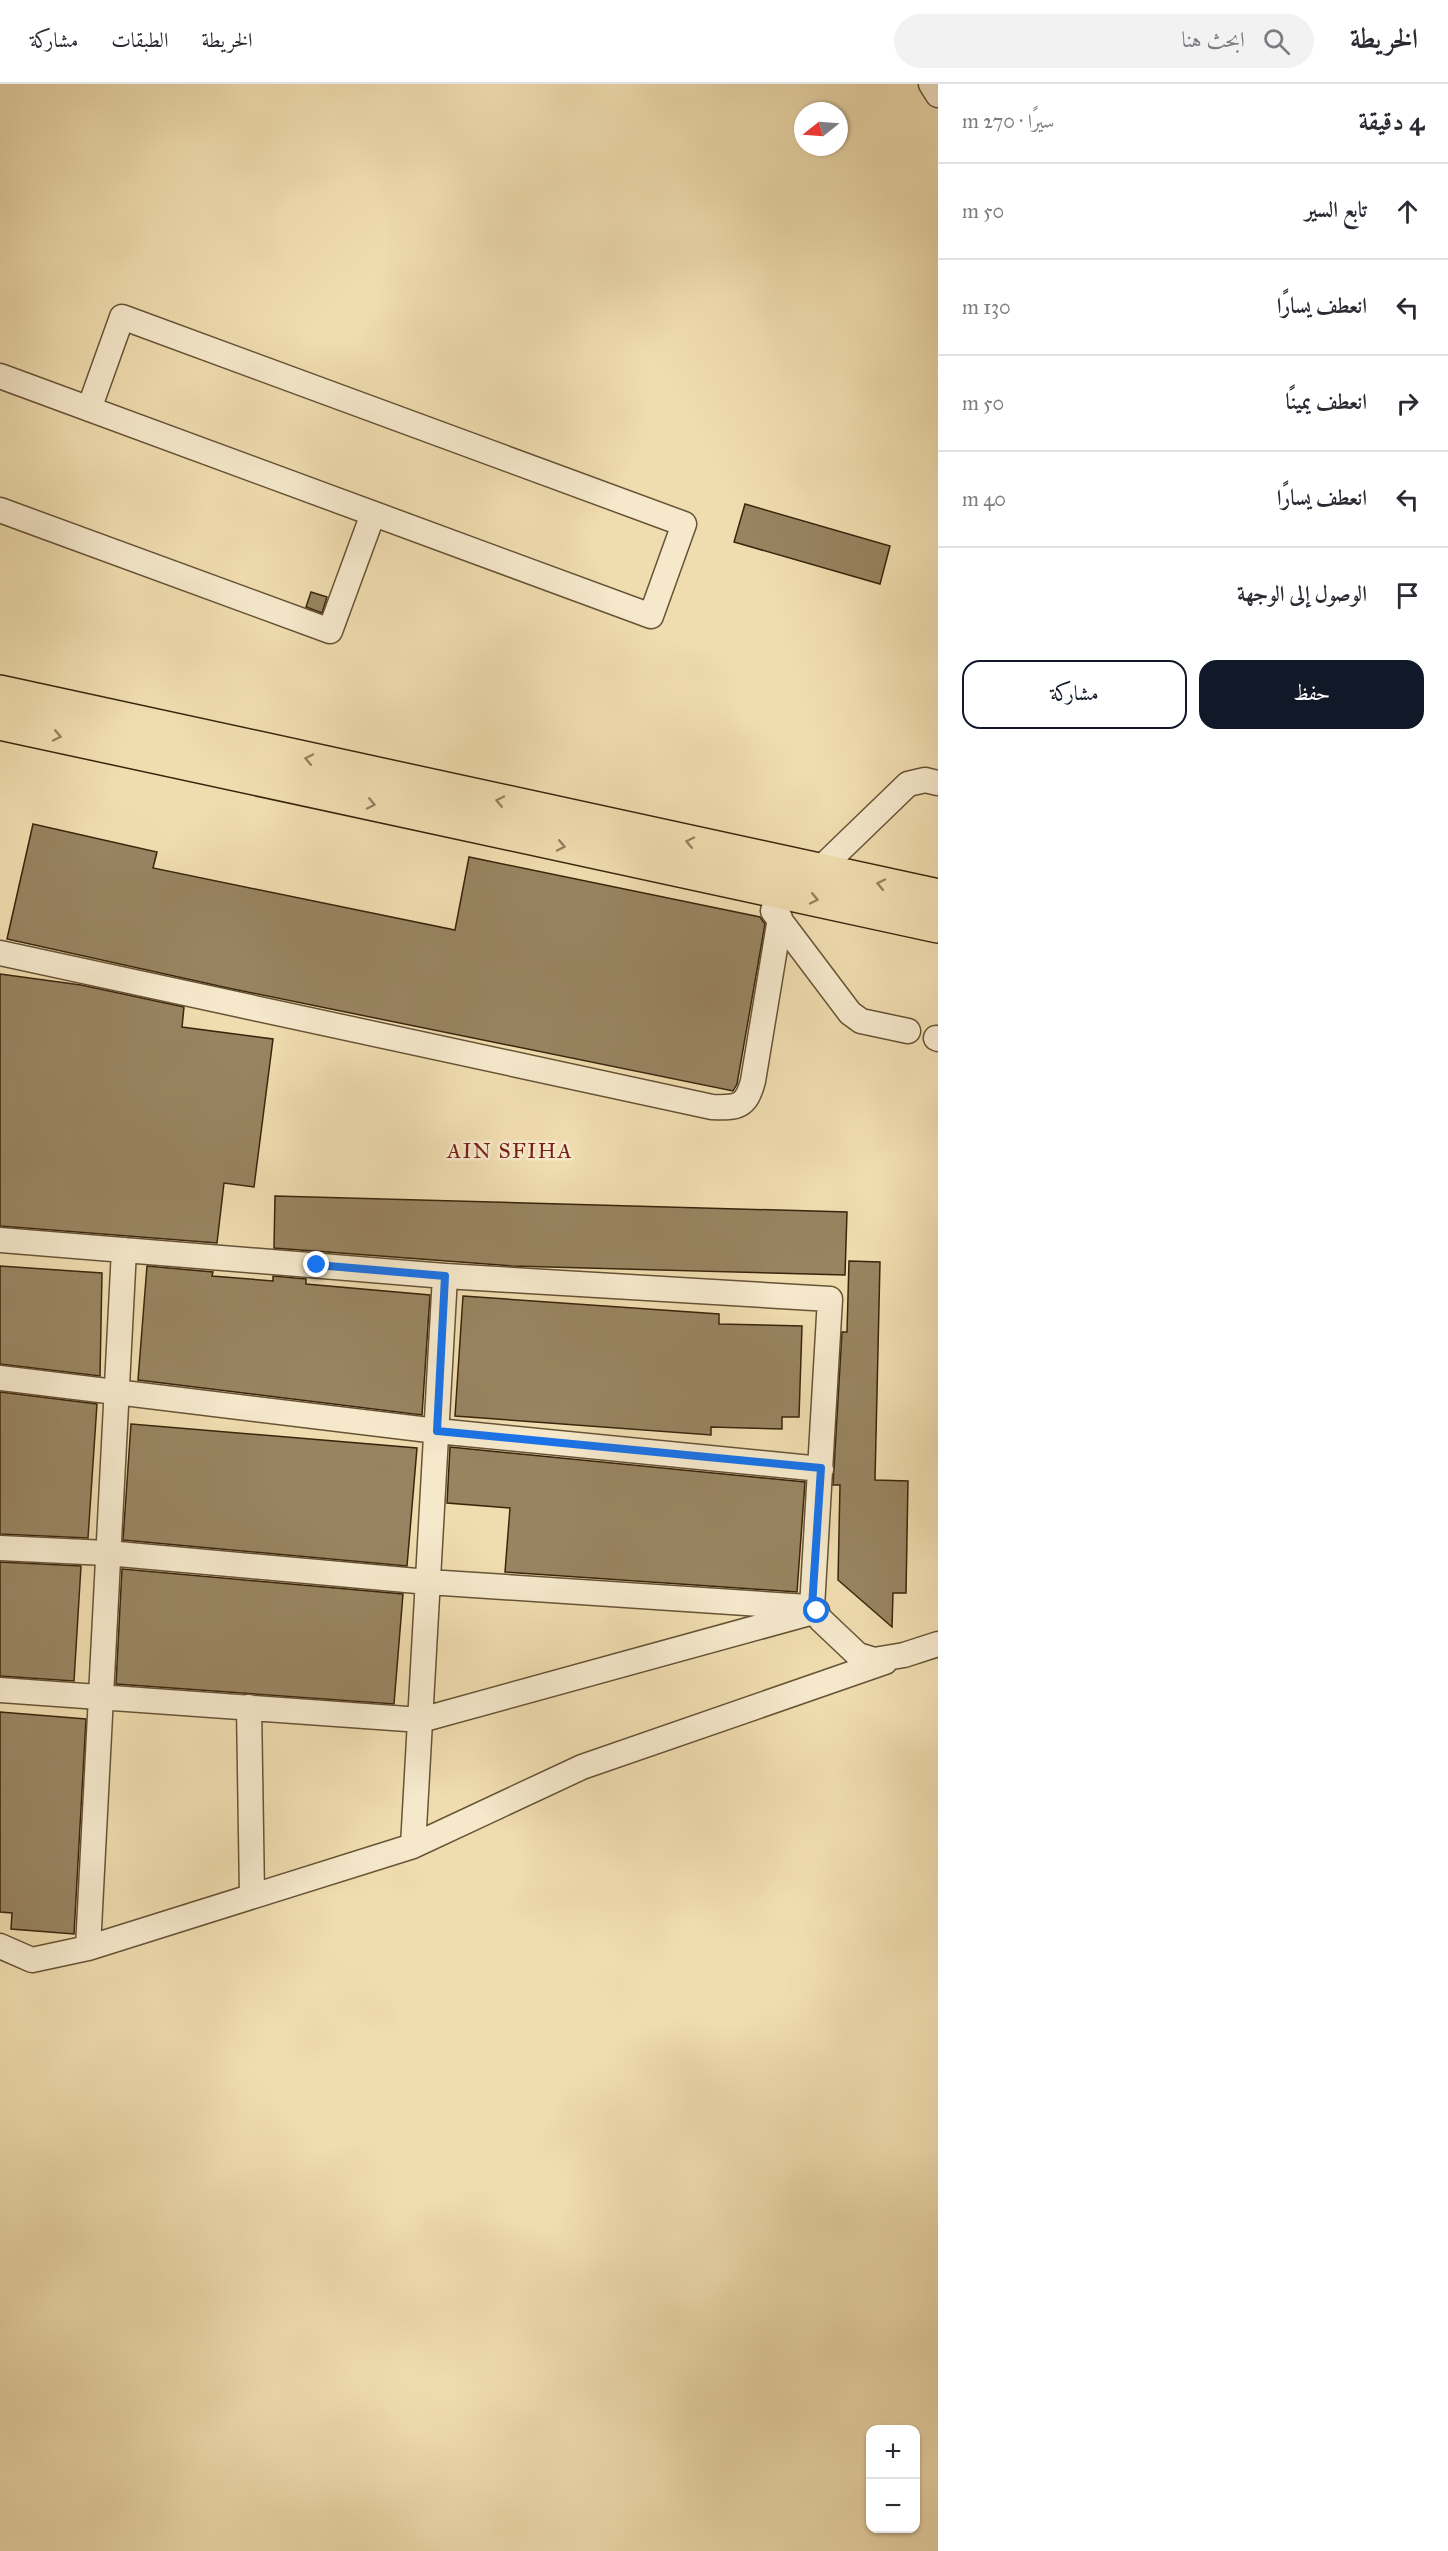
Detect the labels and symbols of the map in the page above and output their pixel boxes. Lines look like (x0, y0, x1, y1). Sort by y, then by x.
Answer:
north arrow (794, 102, 848, 156)
one-way arrow (52, 728, 62, 741)
one-way arrow (304, 754, 314, 767)
one-way arrow (495, 795, 505, 808)
one-way arrow (365, 797, 375, 810)
one-way arrow (686, 837, 696, 850)
one-way arrow (556, 839, 566, 852)
one-way arrow (876, 878, 886, 891)
one-way arrow (808, 892, 818, 905)
district label: AIN SFIHA (446, 1138, 573, 1164)
route end (303, 1251, 329, 1277)
route start (803, 1597, 829, 1623)

